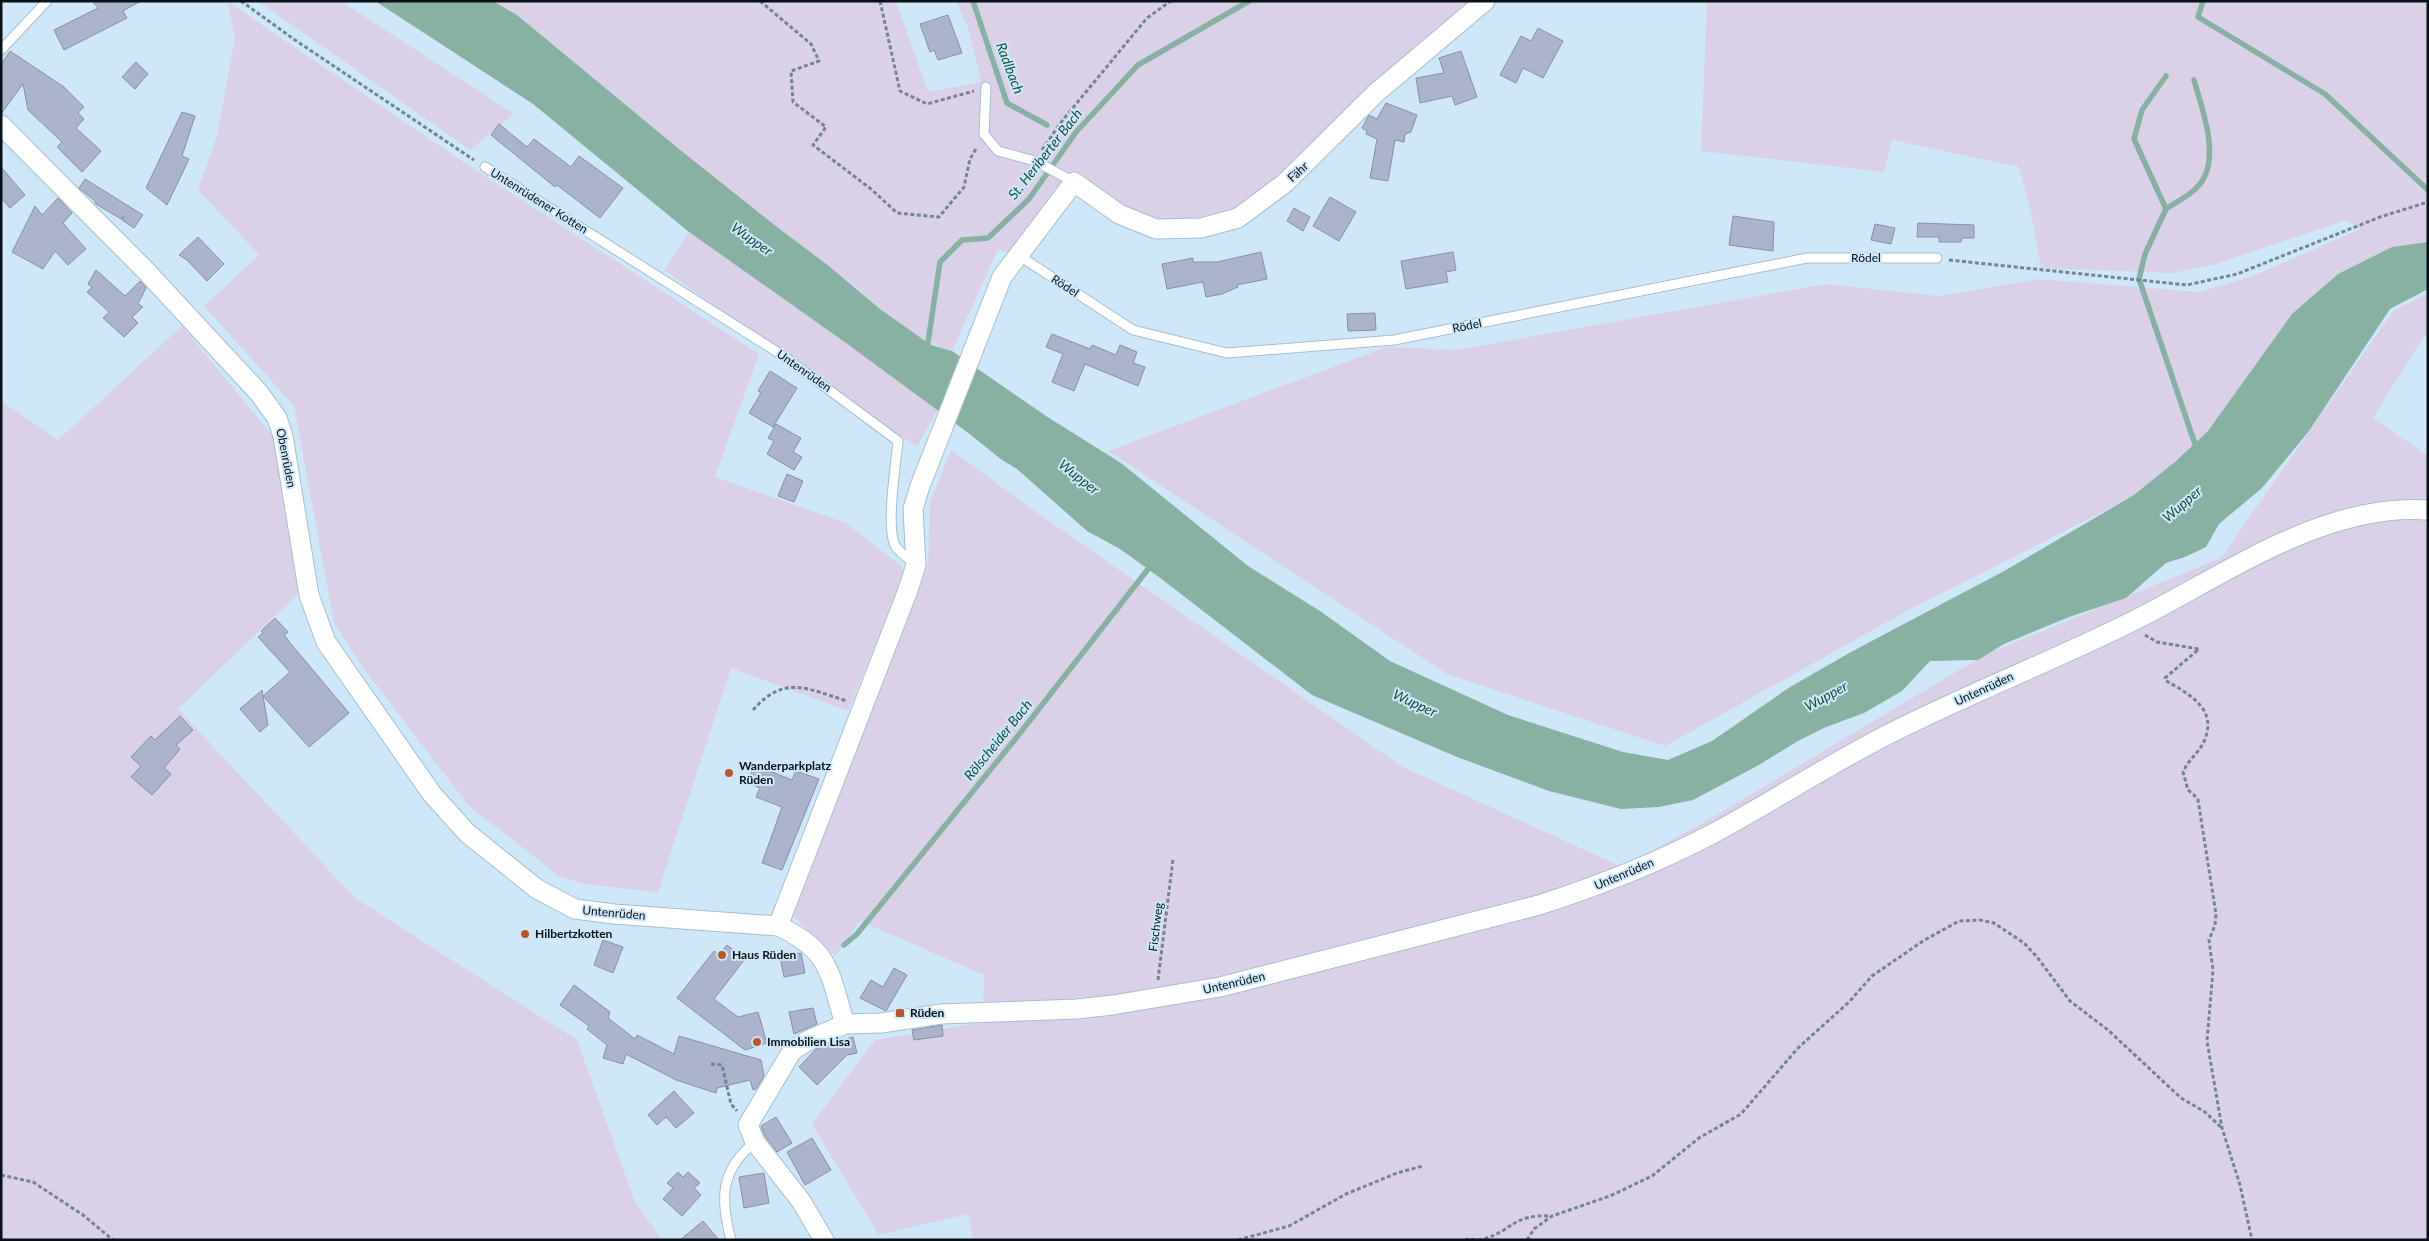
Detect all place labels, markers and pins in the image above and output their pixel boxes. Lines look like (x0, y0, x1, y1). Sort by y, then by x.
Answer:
place label: Wanderparkplatz Rüden (739, 758, 831, 787)
marker: Wanderparkplatz Rüden (723, 767, 735, 779)
place label: Hilbertzkotten (535, 926, 613, 941)
marker: Hilbertzkotten (519, 928, 531, 940)
place label: Haus Rüden (732, 947, 797, 962)
marker: Haus Rüden (716, 949, 728, 961)
place label: Rüden (910, 1005, 944, 1020)
marker: Rüden (894, 1007, 906, 1019)
place label: Immobilien Lisa (767, 1034, 850, 1049)
marker: Immobilien Lisa (751, 1036, 763, 1048)

